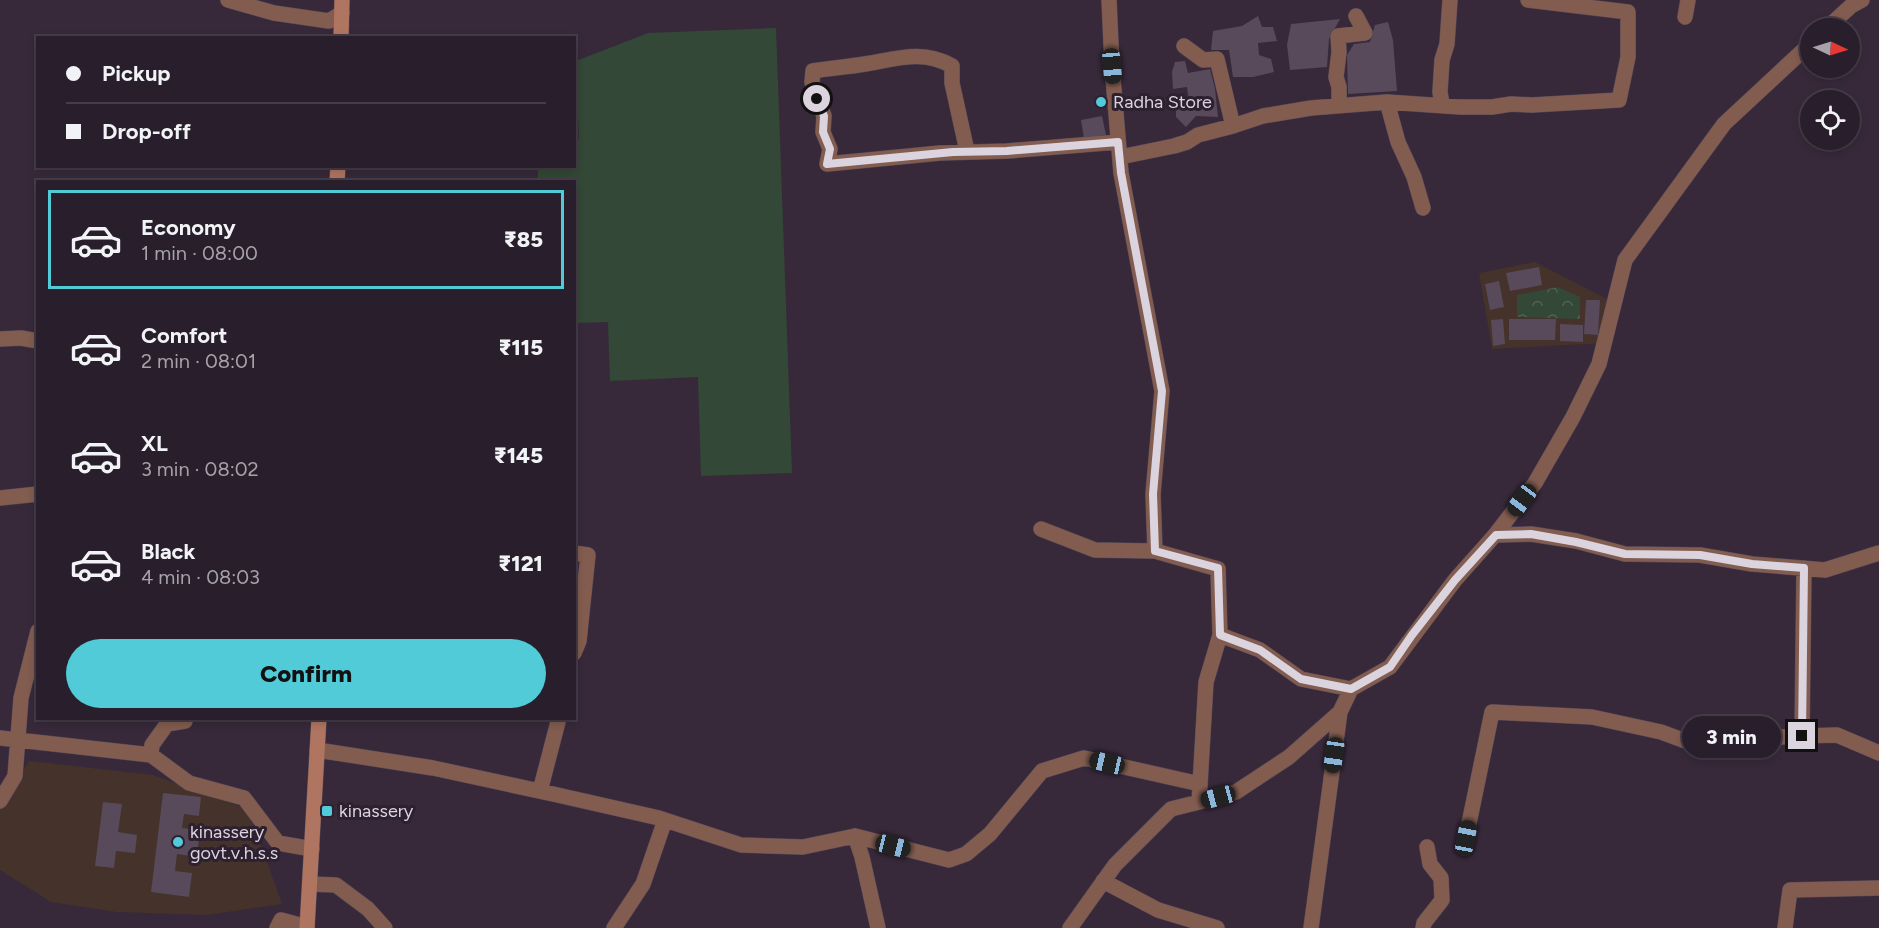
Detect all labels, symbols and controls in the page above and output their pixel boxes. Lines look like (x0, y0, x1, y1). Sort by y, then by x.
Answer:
north arrow (1800, 18, 1860, 78)
map controls (1800, 18, 1860, 150)
car (1101, 47, 1123, 85)
text: Pickup (102, 60, 171, 87)
route start (803, 85, 830, 112)
button: locate (1800, 90, 1860, 150)
place label: Radha Store (1113, 91, 1212, 113)
marker: Radha Store (1094, 95, 1108, 109)
text: Drop-off (102, 118, 191, 145)
icon: car (69, 213, 123, 267)
text: Economy (141, 214, 236, 241)
text: ₹85 (504, 226, 543, 253)
text: 1 min · 08:00 (141, 241, 258, 265)
icon: car (69, 321, 123, 375)
text: Comfort (141, 322, 227, 349)
text: ₹115 (498, 334, 543, 361)
text: 2 min · 08:01 (141, 349, 256, 373)
icon: car (69, 429, 123, 483)
text: XL (141, 430, 168, 457)
text: ₹145 (494, 442, 543, 469)
text: 3 min · 08:02 (141, 457, 259, 481)
car (1504, 480, 1540, 520)
icon: car (69, 537, 123, 591)
text: Black (141, 538, 195, 565)
text: ₹121 (498, 550, 543, 577)
text: 4 min · 08:03 (141, 565, 260, 589)
button: Confirm (66, 639, 546, 708)
callout: 3 min (1682, 715, 1781, 757)
route end (1788, 722, 1815, 749)
text: 3 min (1706, 725, 1757, 749)
car (1323, 736, 1345, 774)
car (1087, 750, 1127, 776)
car (1198, 784, 1238, 810)
place label: kinassery (339, 800, 414, 822)
marker: kinassery (320, 804, 334, 818)
car (1454, 819, 1478, 857)
place label: kinassery govt.v.h.s.s (190, 821, 278, 864)
car (873, 833, 913, 859)
marker: kinassery govt.v.h.s.s (171, 835, 185, 849)

